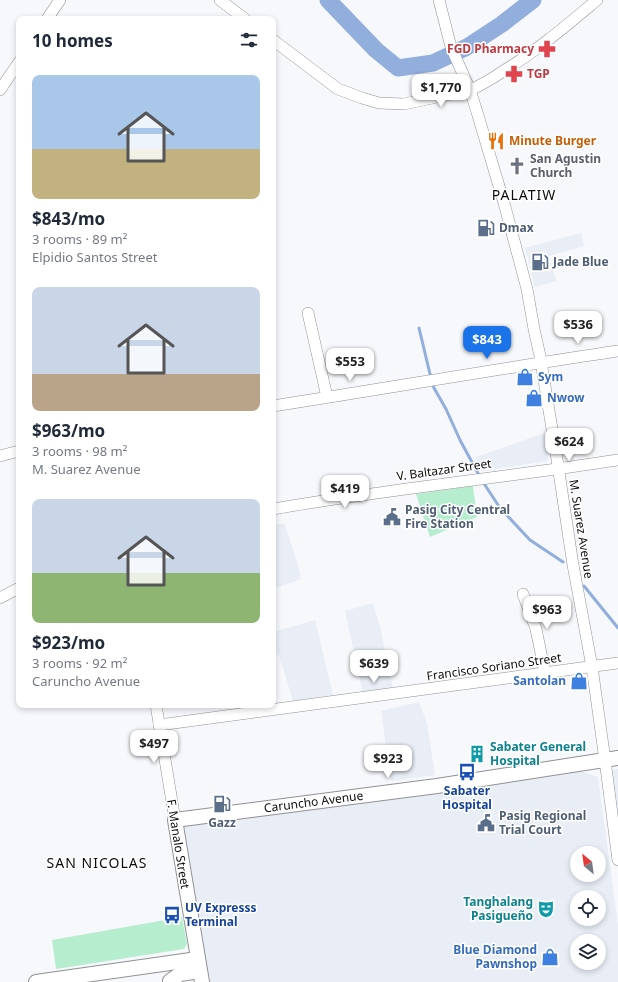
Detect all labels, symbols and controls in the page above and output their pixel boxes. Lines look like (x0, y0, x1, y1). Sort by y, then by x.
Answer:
text: 10 homes (32, 29, 113, 52)
icon: filters (238, 29, 260, 51)
pharmacy icon: FGD Pharmacy (537, 39, 557, 59)
place label: FGD Pharmacy (447, 40, 534, 57)
pharmacy icon: TGP (504, 64, 524, 84)
place label: TGP (527, 65, 550, 82)
pin: $1,770 (408, 74, 474, 108)
text: $1,770 (421, 78, 461, 96)
icon: home (110, 101, 182, 173)
restaurant icon: Minute Burger (486, 131, 506, 151)
place label: Minute Burger (509, 132, 597, 149)
place label: San Agustin Church (530, 150, 601, 181)
church icon: San Agustin Church (507, 156, 527, 176)
district label: PALATIW (492, 185, 556, 204)
text: $843/mo (32, 207, 105, 230)
fuel station icon: Dmax (476, 218, 496, 238)
place label: Dmax (499, 219, 534, 236)
text: 3 rooms · 89 m² (32, 230, 127, 248)
text: Elpidio Santos Street (32, 248, 157, 266)
fuel station icon: Jade Blue (530, 252, 550, 272)
place label: Jade Blue (552, 253, 609, 270)
pin: $536 (554, 311, 602, 345)
icon: home (110, 313, 182, 385)
text: $536 (563, 315, 593, 333)
pin: $843 (463, 326, 511, 360)
text: $843 (472, 330, 502, 348)
pin: $553 (326, 348, 374, 382)
text: $553 (335, 352, 365, 370)
shop icon: Sym (515, 367, 535, 387)
place label: Sym (538, 368, 563, 385)
shop icon: Nwow (524, 388, 544, 408)
place label: Nwow (547, 389, 585, 406)
text: $963/mo (32, 419, 105, 442)
pin: $624 (545, 428, 593, 462)
text: $624 (554, 432, 584, 450)
text: 3 rooms · 98 m² (32, 442, 127, 460)
street label: V. Baltazar Street (395, 454, 493, 485)
text: M. Suarez Avenue (32, 460, 141, 478)
pin: $419 (321, 475, 369, 509)
street label: M. Suarez Avenue (565, 478, 598, 580)
text: $419 (330, 479, 360, 497)
place label: Pasig City Central Fire Station (405, 501, 510, 532)
public building icon: Pasig City Central Fire Station (382, 507, 402, 527)
icon: home (110, 525, 182, 597)
pin: $963 (523, 596, 571, 630)
text: $963 (532, 600, 562, 618)
text: $923/mo (32, 631, 105, 654)
street label: Francisco Soriano Street (426, 649, 563, 684)
pin: $639 (350, 650, 398, 684)
text: 3 rooms · 92 m² (32, 654, 127, 672)
text: $639 (359, 654, 389, 672)
shop icon: Santolan (569, 671, 589, 691)
text: Caruncho Avenue (32, 672, 140, 690)
place label: Santolan (513, 672, 566, 689)
pin: $497 (130, 730, 178, 764)
text: $497 (139, 734, 169, 752)
place label: Sabater General Hospital (490, 738, 586, 769)
building icon: Sabater General Hospital (467, 744, 487, 764)
pin: $923 (364, 745, 412, 779)
text: $923 (373, 749, 403, 767)
bus stop icon: Sabater Hospital (457, 762, 477, 782)
place label: Sabater Hospital (442, 782, 492, 813)
street label: Caruncho Avenue (263, 787, 364, 816)
fuel station icon: Gazz (212, 794, 232, 814)
street label: F. Manalo Street (163, 798, 194, 891)
place label: Pasig Regional Trial Court (499, 807, 586, 838)
public building icon: Pasig Regional Trial Court (476, 813, 496, 833)
place label: Gazz (208, 814, 236, 831)
north arrow (570, 846, 606, 882)
map controls (570, 846, 606, 970)
district label: SAN NICOLAS (47, 853, 147, 872)
button: locate (570, 890, 606, 926)
place label: Tanghalang Pasigueño (463, 893, 533, 924)
place label: UV Expresss Terminal (185, 899, 257, 930)
theatre icon: Tanghalang Pasigueño (536, 899, 556, 919)
bus stop icon: UV Expresss Terminal (162, 905, 182, 925)
button: layers (570, 934, 606, 970)
place label: Blue Diamond Pawnshop (453, 941, 537, 972)
shop icon: Blue Diamond Pawnshop (540, 947, 560, 967)

